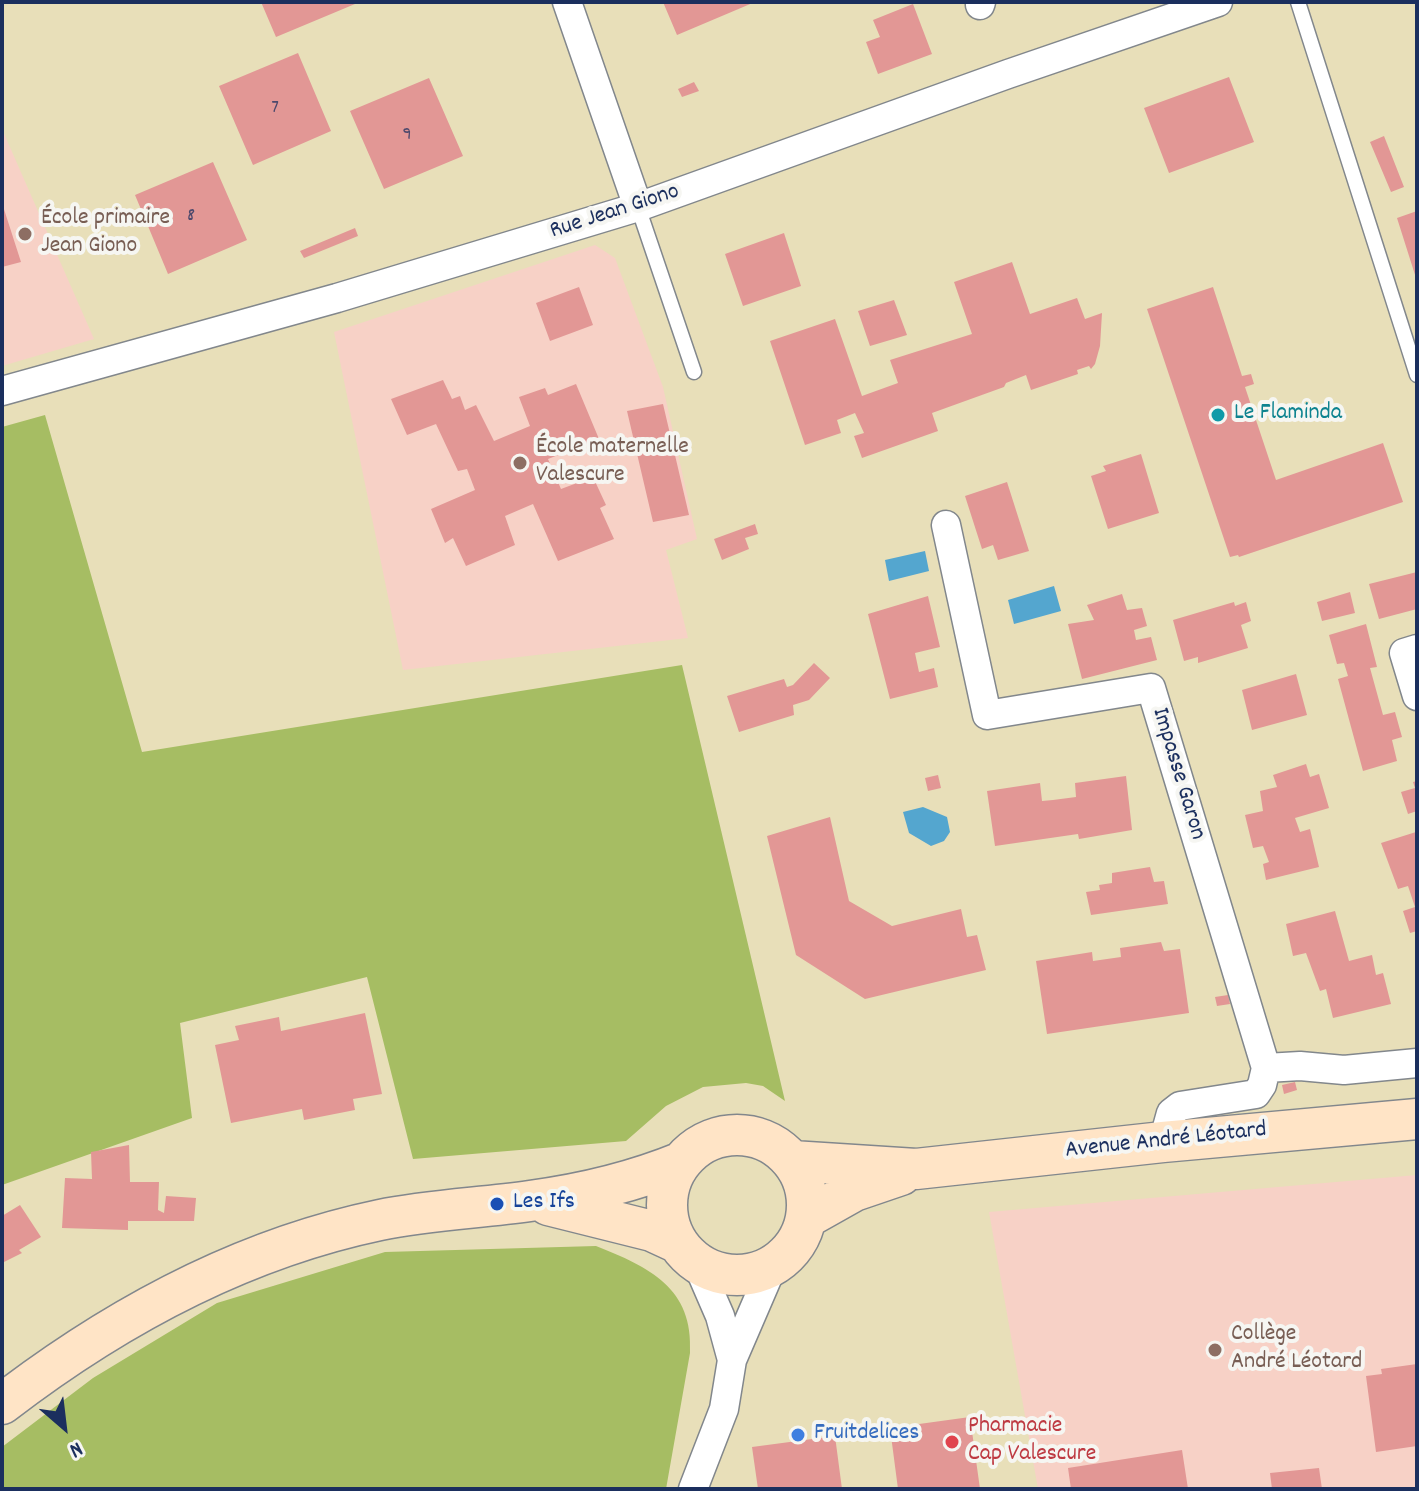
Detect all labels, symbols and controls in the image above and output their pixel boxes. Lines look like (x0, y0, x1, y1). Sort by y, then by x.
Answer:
house number: 7 (271, 97, 279, 121)
house number: 9 (402, 124, 412, 148)
street label: Rue Jean Giono (547, 179, 683, 247)
house number: 8 (187, 205, 195, 229)
place label: École primaire Jean Giono (41, 206, 170, 262)
marker: École primaire Jean Giono (16, 225, 34, 243)
place label: Le Flaminda (1234, 401, 1342, 429)
marker: Le Flaminda (1209, 406, 1227, 424)
place label: École maternelle Valescure (536, 435, 689, 491)
marker: École maternelle Valescure (511, 454, 529, 472)
street label: Impasse Garon (1143, 704, 1211, 844)
street label: Avenue André Léotard (1064, 1117, 1268, 1167)
place label: Les Ifs (513, 1190, 575, 1218)
marker: Les Ifs (488, 1195, 506, 1213)
place label: Collège André Léotard (1231, 1322, 1362, 1378)
marker: Collège André Léotard (1206, 1341, 1224, 1359)
north arrow (24, 1387, 104, 1467)
place label: Pharmacie Cap Valescure (968, 1414, 1096, 1470)
place label: Fruitdelices (814, 1421, 919, 1449)
marker: Fruitdelices (789, 1426, 807, 1444)
text: N (63, 1432, 88, 1465)
marker: Pharmacie Cap Valescure (943, 1433, 961, 1451)

